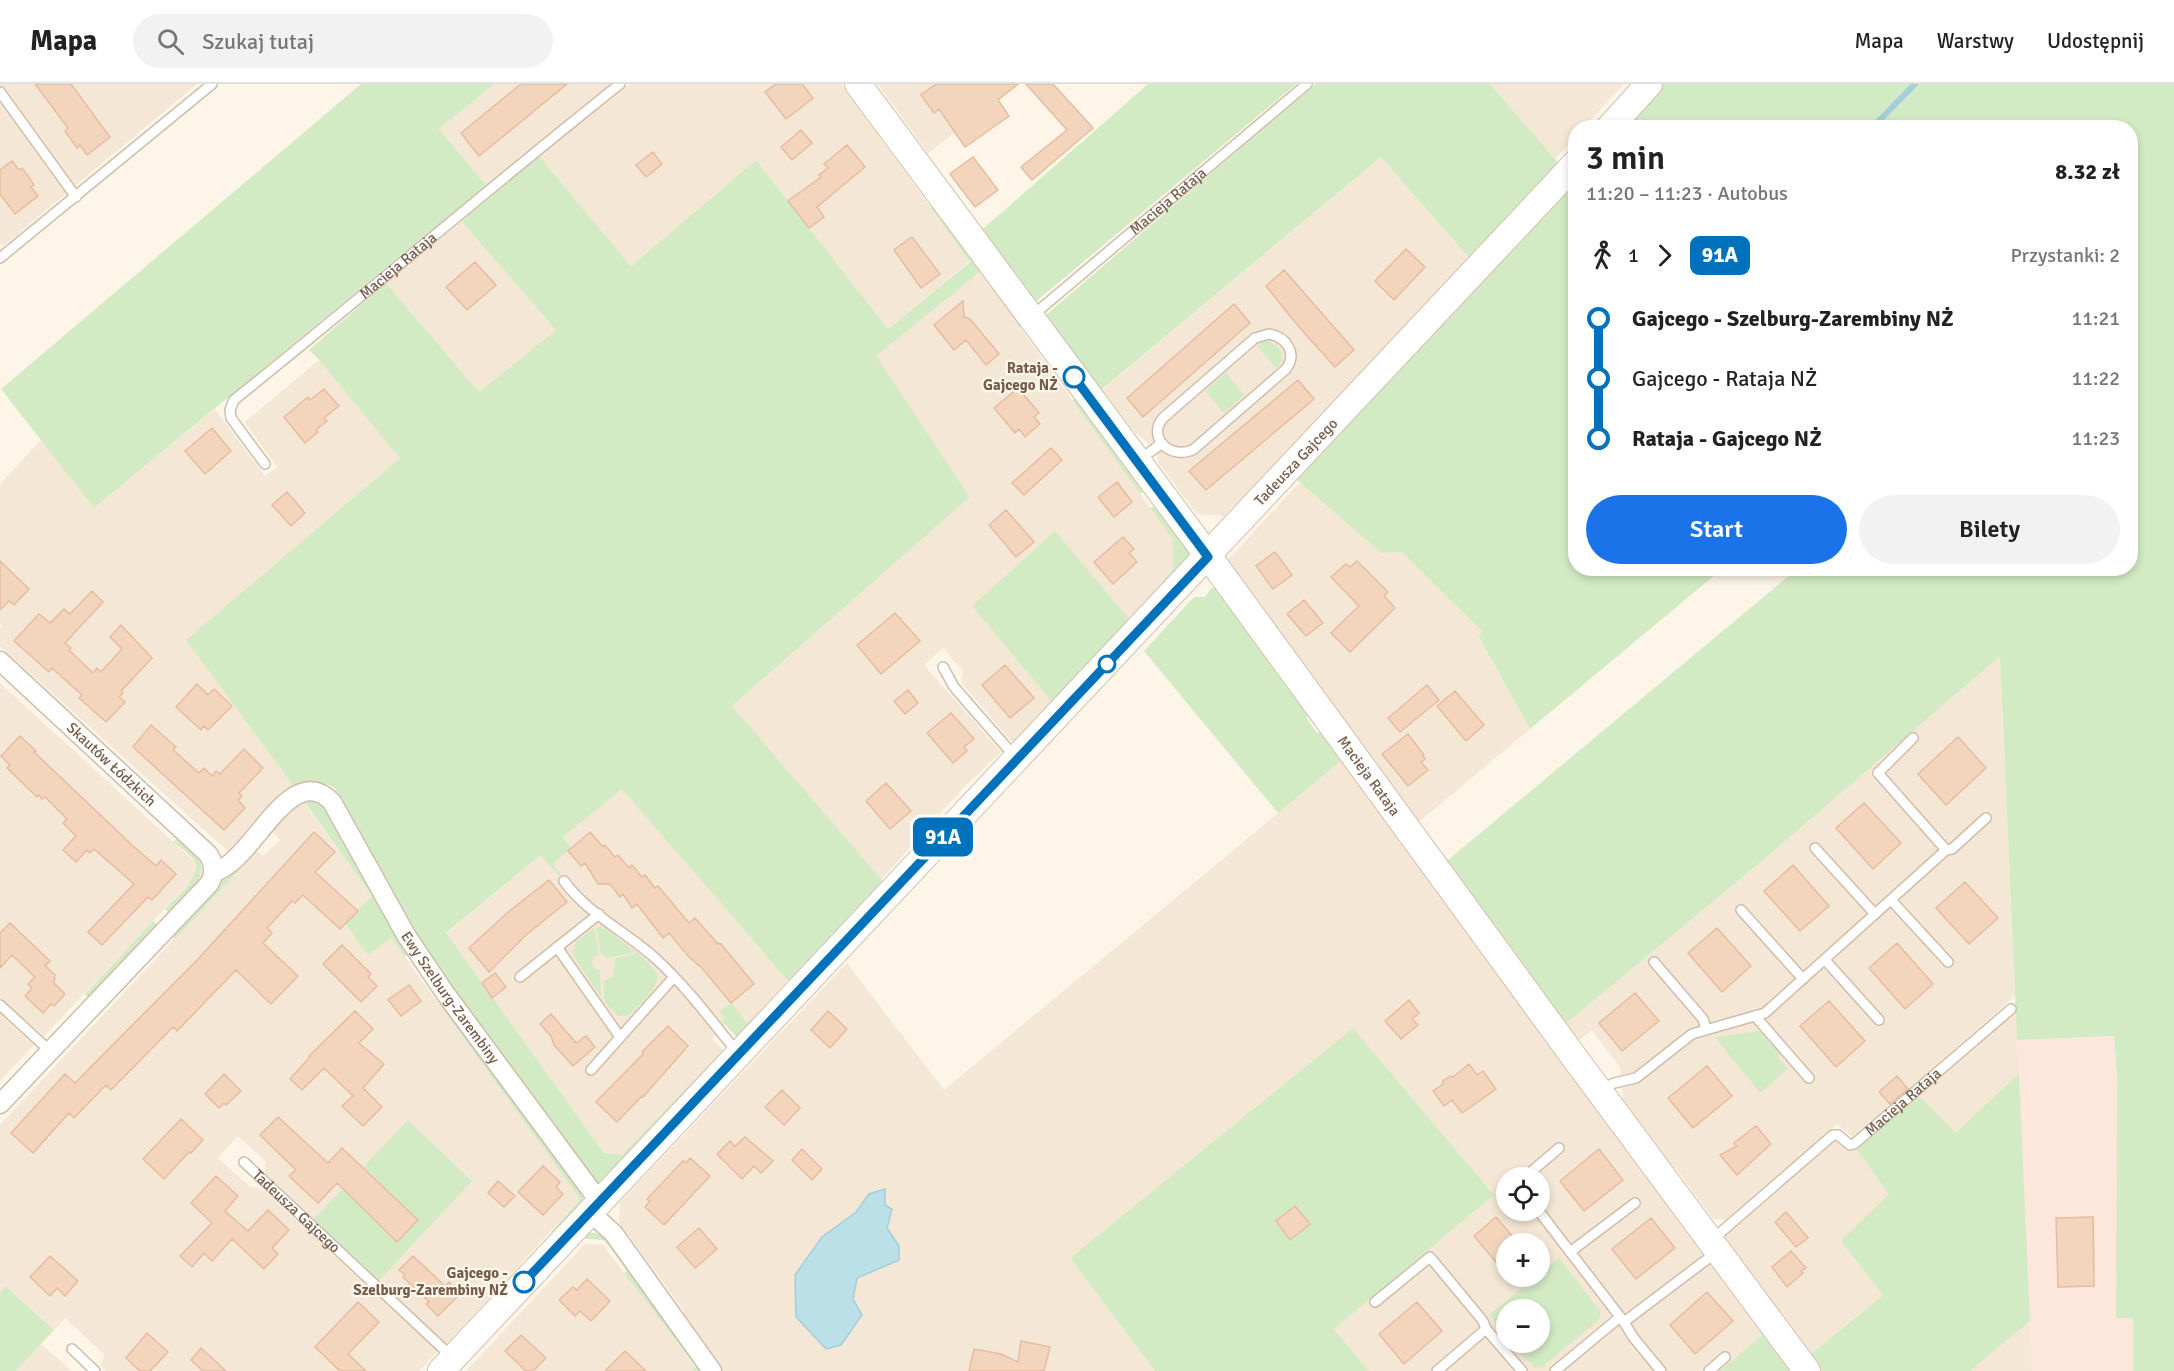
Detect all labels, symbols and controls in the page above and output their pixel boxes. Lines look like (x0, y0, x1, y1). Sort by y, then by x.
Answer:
search box (133, 14, 553, 68)
text: Mapa (30, 24, 97, 58)
icon: search (154, 25, 187, 58)
text: Szukaj tutaj (202, 28, 314, 55)
text: Mapa (1854, 28, 1904, 54)
text: Warstwy (1937, 28, 2014, 54)
text: Udostępnij (2047, 28, 2144, 54)
text: 3 min (1586, 138, 1665, 179)
text: 8.32 zł (2055, 158, 2120, 185)
street label: Macieja Rataja (1126, 164, 1210, 239)
text: 11:20 – 11:23 · Autobus (1586, 181, 1788, 206)
street label: Macieja Rataja (356, 229, 440, 303)
icon: walk (1586, 239, 1619, 272)
icon: forward (1648, 239, 1681, 272)
text: 91A (1702, 242, 1738, 268)
text: 1 (1628, 243, 1639, 268)
text: Przystanki: 2 (2010, 243, 2120, 268)
text: Gajcego - Szelburg-Zarembiny NŻ (1632, 305, 1954, 332)
text: 11:21 (2071, 306, 2120, 331)
place label: Rataja - Gajcego NŻ (983, 359, 1058, 394)
text: Gajcego - Rataja NŻ (1632, 365, 1817, 392)
marker: Rataja - Gajcego NŻ (1063, 366, 1085, 388)
text: 11:22 (2071, 366, 2120, 391)
street label: Tadeusza Gajcego (1251, 414, 1342, 509)
text: Rataja - Gajcego NŻ (1632, 425, 1822, 452)
text: 11:23 (2071, 426, 2120, 451)
button: Start (1586, 495, 1847, 564)
button: Bilety (1859, 495, 2120, 564)
unlabelled marker (1098, 655, 1116, 673)
street label: Skautów Łódzkich (63, 719, 160, 810)
street label: Macieja Rataja (1334, 732, 1404, 819)
line badge: 91A (908, 818, 978, 856)
text: 91A (925, 824, 961, 850)
street label: Ewy Szelburg-Zarembiny (397, 928, 503, 1067)
street label: Macieja Rataja (1861, 1064, 1945, 1140)
street label: Tadeusza Gajcego (249, 1166, 344, 1257)
map controls (1496, 1167, 1550, 1353)
button: locate (1496, 1167, 1550, 1221)
button: + (1496, 1233, 1550, 1287)
place label: Gajcego - Szelburg-Zarembiny NŻ (353, 1264, 508, 1299)
marker: Gajcego - Szelburg-Zarembiny NŻ (513, 1271, 535, 1293)
button: − (1496, 1299, 1550, 1353)

